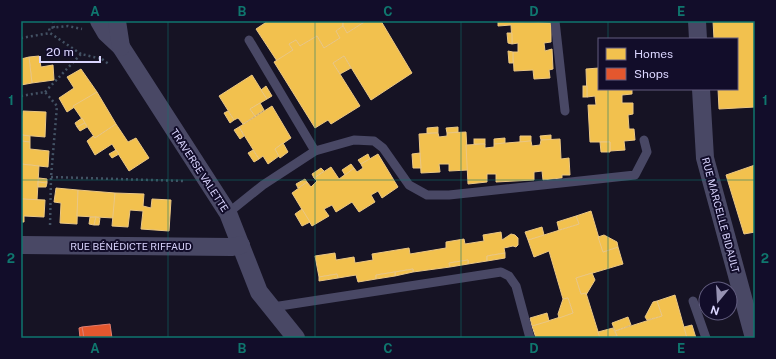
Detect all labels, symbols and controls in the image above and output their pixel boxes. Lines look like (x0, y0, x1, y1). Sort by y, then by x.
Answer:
text: A (90, 4, 100, 19)
text: B (238, 4, 247, 19)
text: C (383, 4, 393, 19)
text: D (529, 4, 539, 19)
text: E (677, 4, 685, 19)
scale bar (40, 38, 100, 64)
legend (598, 38, 738, 90)
text: 20 m (46, 45, 74, 59)
text: Homes (634, 47, 673, 61)
text: Shops (634, 67, 669, 81)
text: 1 (8, 93, 14, 108)
text: 1 (762, 93, 768, 108)
street label: TRAVERSE VALETTE (169, 126, 231, 214)
street label: RUE MARCELLE BIDAULT (700, 156, 742, 274)
street label: RUE BÉNÉDICTE RIFFAUD (70, 240, 192, 252)
text: 2 (7, 251, 15, 266)
text: 2 (761, 251, 769, 266)
north arrow (698, 281, 738, 321)
text: N (709, 303, 721, 318)
text: A (90, 341, 100, 356)
text: B (238, 341, 247, 356)
text: C (383, 341, 393, 356)
text: D (529, 341, 539, 356)
text: E (677, 341, 685, 356)

